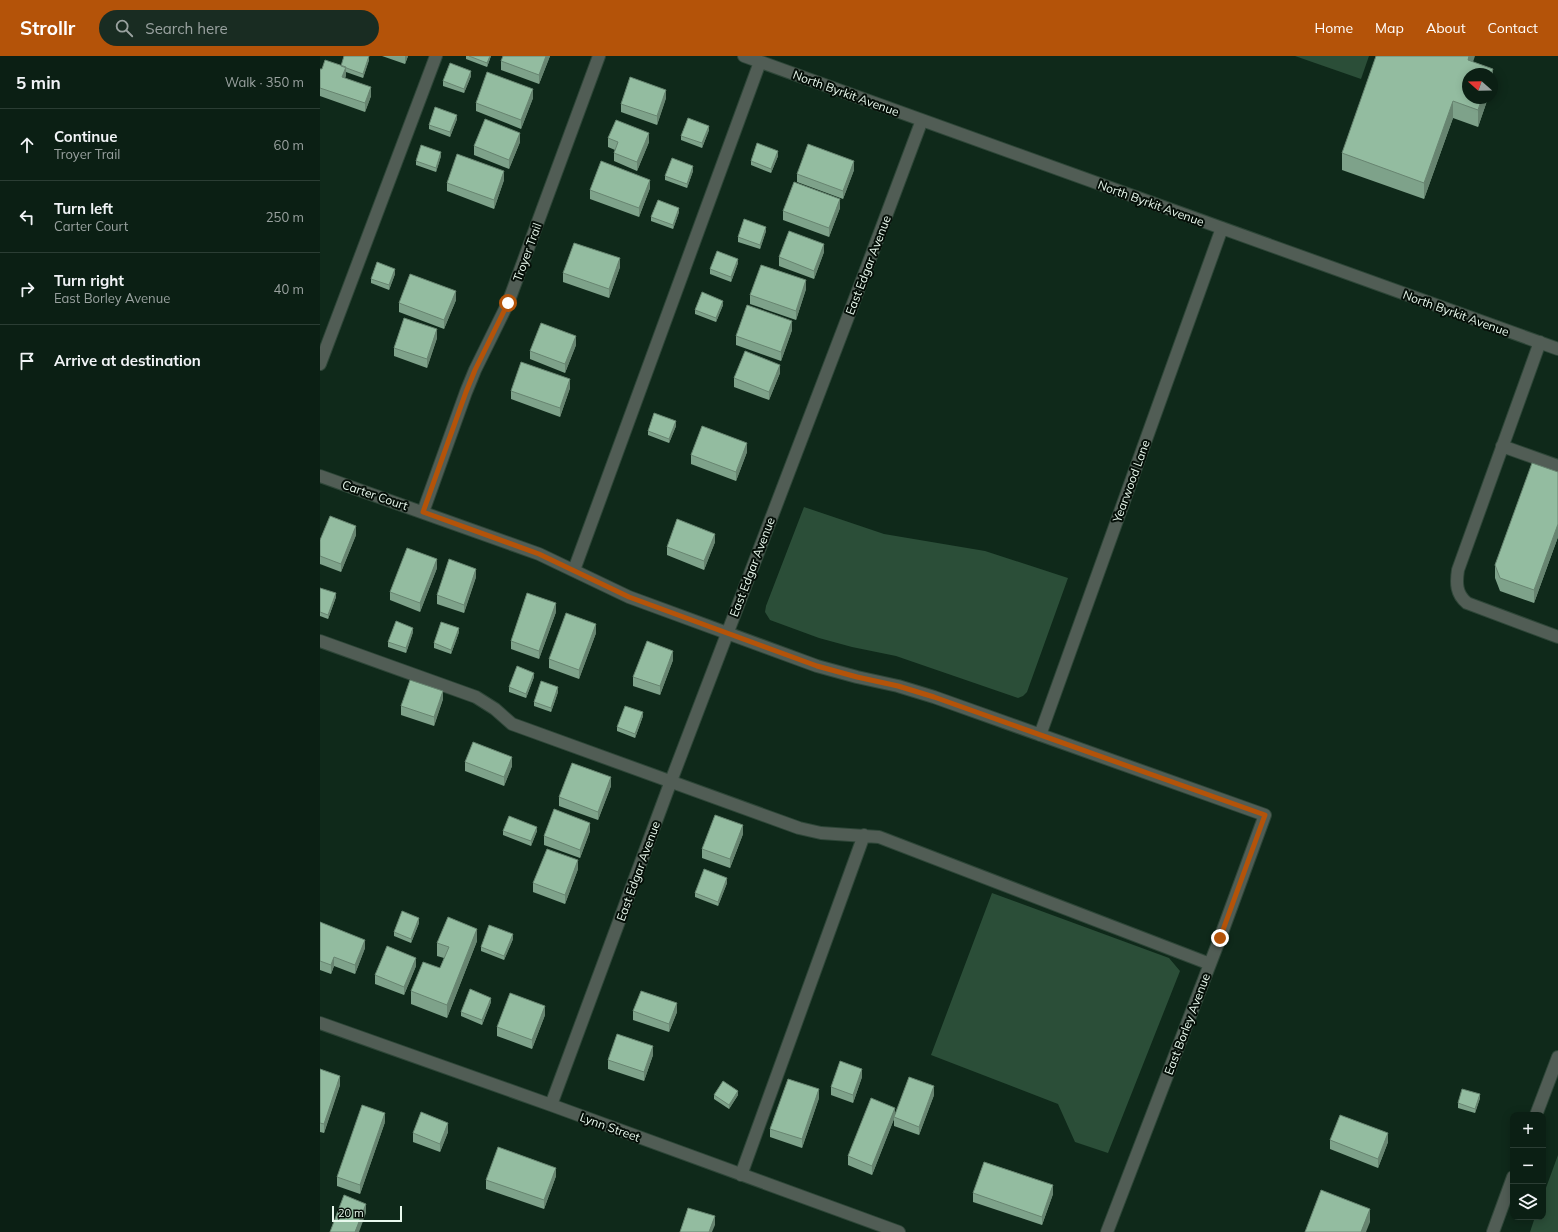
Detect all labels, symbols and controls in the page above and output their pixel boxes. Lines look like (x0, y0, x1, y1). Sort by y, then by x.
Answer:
search box (99, 10, 379, 46)
text: Strollr (20, 16, 75, 40)
icon: search (113, 17, 135, 39)
text: Search here (145, 19, 228, 38)
text: Home (1314, 19, 1353, 37)
text: Map (1375, 19, 1404, 37)
text: About (1426, 19, 1466, 37)
text: Contact (1488, 19, 1538, 37)
street label: North Byrkit Avenue (791, 67, 901, 119)
north arrow (1462, 68, 1498, 104)
text: 5 min (16, 72, 61, 93)
text: Walk · 350 m (225, 74, 304, 90)
text: Continue (54, 127, 117, 146)
icon: ahead (16, 134, 38, 156)
text: 60 m (274, 137, 304, 153)
text: Troyer Trail (54, 146, 120, 162)
street label: North Byrkit Avenue (1096, 177, 1206, 229)
text: Turn left (54, 199, 113, 218)
icon: left (16, 206, 38, 228)
text: 250 m (266, 209, 304, 225)
street label: East Edgar Avenue (842, 213, 894, 317)
text: Carter Court (54, 218, 128, 234)
street label: Troyer Trail (509, 221, 545, 283)
text: Turn right (54, 271, 124, 290)
icon: right (16, 278, 38, 300)
text: 40 m (274, 281, 304, 297)
street label: North Byrkit Avenue (1401, 287, 1511, 339)
text: East Borley Avenue (54, 290, 170, 306)
route start (499, 294, 517, 312)
icon: arrive (16, 350, 38, 372)
text: Arrive at destination (54, 351, 201, 370)
street label: Yearwood Lane (1109, 438, 1153, 525)
street label: Carter Court (340, 477, 410, 513)
street label: East Edgar Avenue (726, 515, 778, 619)
street label: East Edgar Avenue (613, 819, 663, 923)
route end (1211, 929, 1229, 947)
street label: East Borley Avenue (1161, 971, 1213, 1077)
street label: Lynn Street (578, 1109, 642, 1145)
map controls (1510, 1112, 1546, 1220)
button: + (1510, 1112, 1546, 1148)
button: − (1510, 1148, 1546, 1184)
button: layers (1510, 1184, 1546, 1220)
scale bar (332, 1204, 402, 1223)
text: 20 m (338, 1206, 364, 1220)

